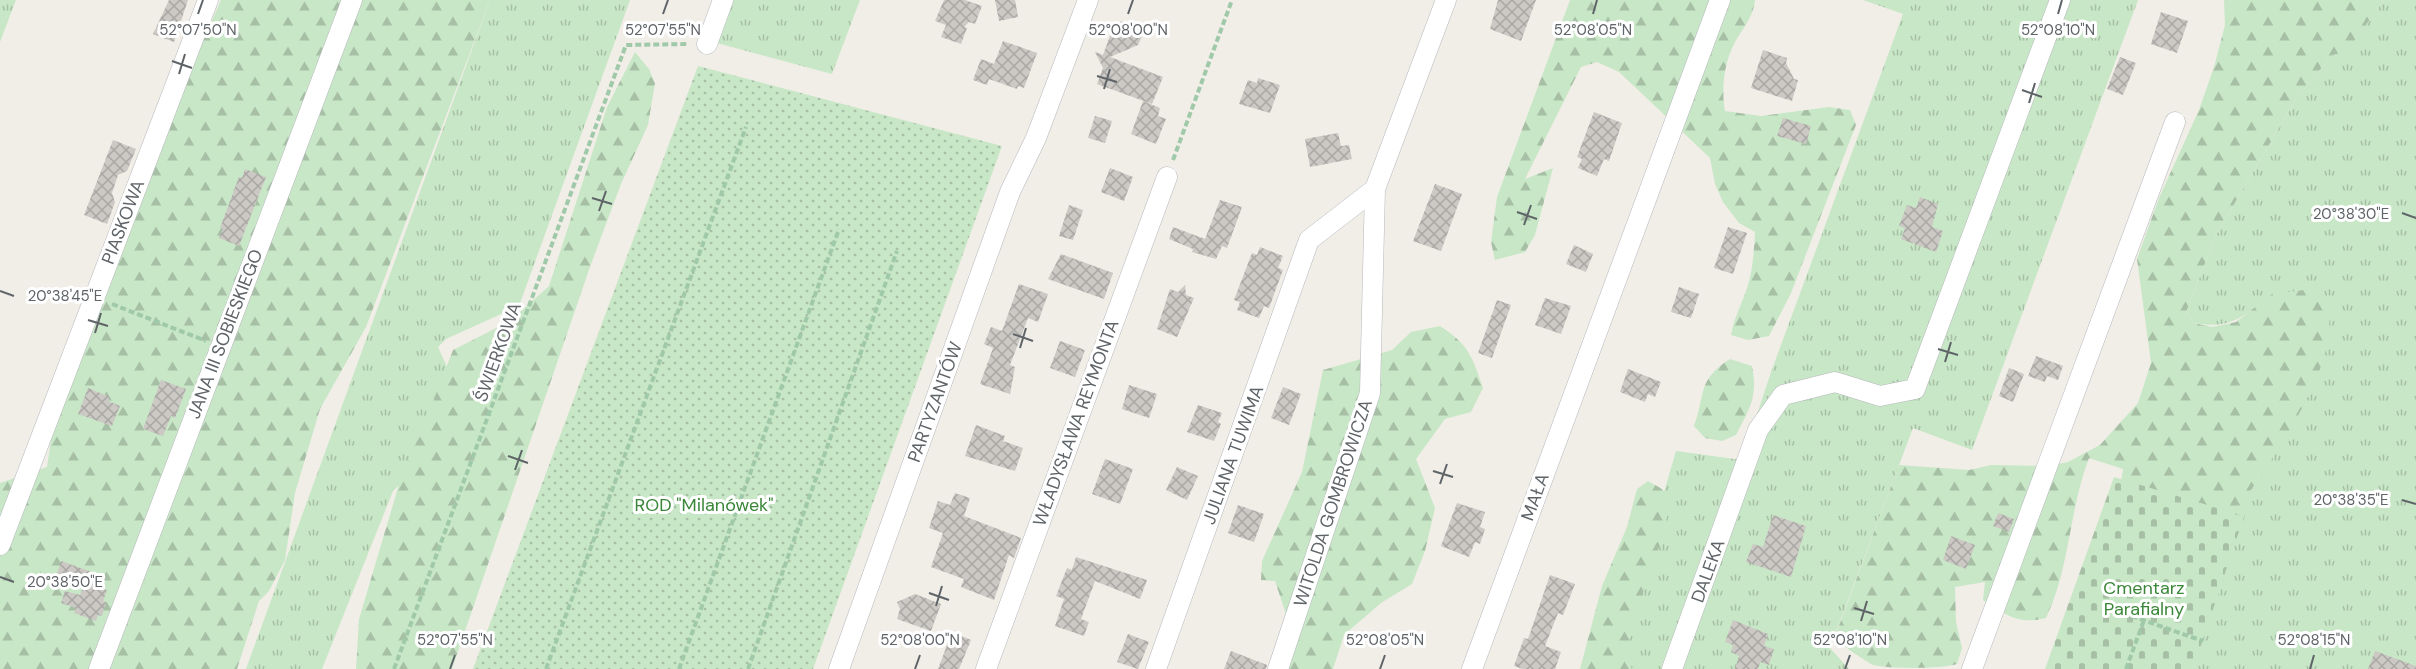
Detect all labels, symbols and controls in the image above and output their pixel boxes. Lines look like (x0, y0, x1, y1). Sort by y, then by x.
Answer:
text: 52°07'50"N (159, 20, 237, 40)
text: 52°07'55"N (625, 20, 701, 40)
text: 52°08'00"N (1088, 20, 1168, 40)
text: 52°08'05"N (1554, 20, 1632, 40)
text: 52°08'10"N (2021, 20, 2095, 40)
street label: PIASKOWA (96, 176, 150, 268)
text: 20°38'30"E (2313, 204, 2389, 224)
street label: JANA III SOBIESKIEGO (182, 246, 268, 422)
text: 20°38'45"E (28, 286, 102, 306)
street label: ŚWIERKOWA (469, 299, 527, 405)
street label: WŁADYSŁAWA REYMONTA (1027, 316, 1125, 530)
street label: PARTYZANTÓW (902, 338, 968, 466)
street label: JULIANA TUWIMA (1197, 382, 1269, 528)
street label: WITOLDA GOMBROWICZA (1288, 396, 1378, 610)
street label: MAŁA (1515, 470, 1555, 524)
text: 20°38'35"E (2314, 490, 2388, 510)
park label: ROD "Milanówek" (635, 493, 773, 517)
street label: DALEKA (1686, 536, 1731, 606)
text: 20°38'50"E (27, 572, 103, 592)
park label: Cmentarz Parafialny (2103, 576, 2185, 621)
text: 52°07'55"N (417, 630, 493, 650)
text: 52°08'00"N (880, 630, 960, 650)
text: 52°08'05"N (1346, 630, 1424, 650)
text: 52°08'10"N (1813, 630, 1887, 650)
text: 52°08'15"N (2278, 630, 2350, 650)

